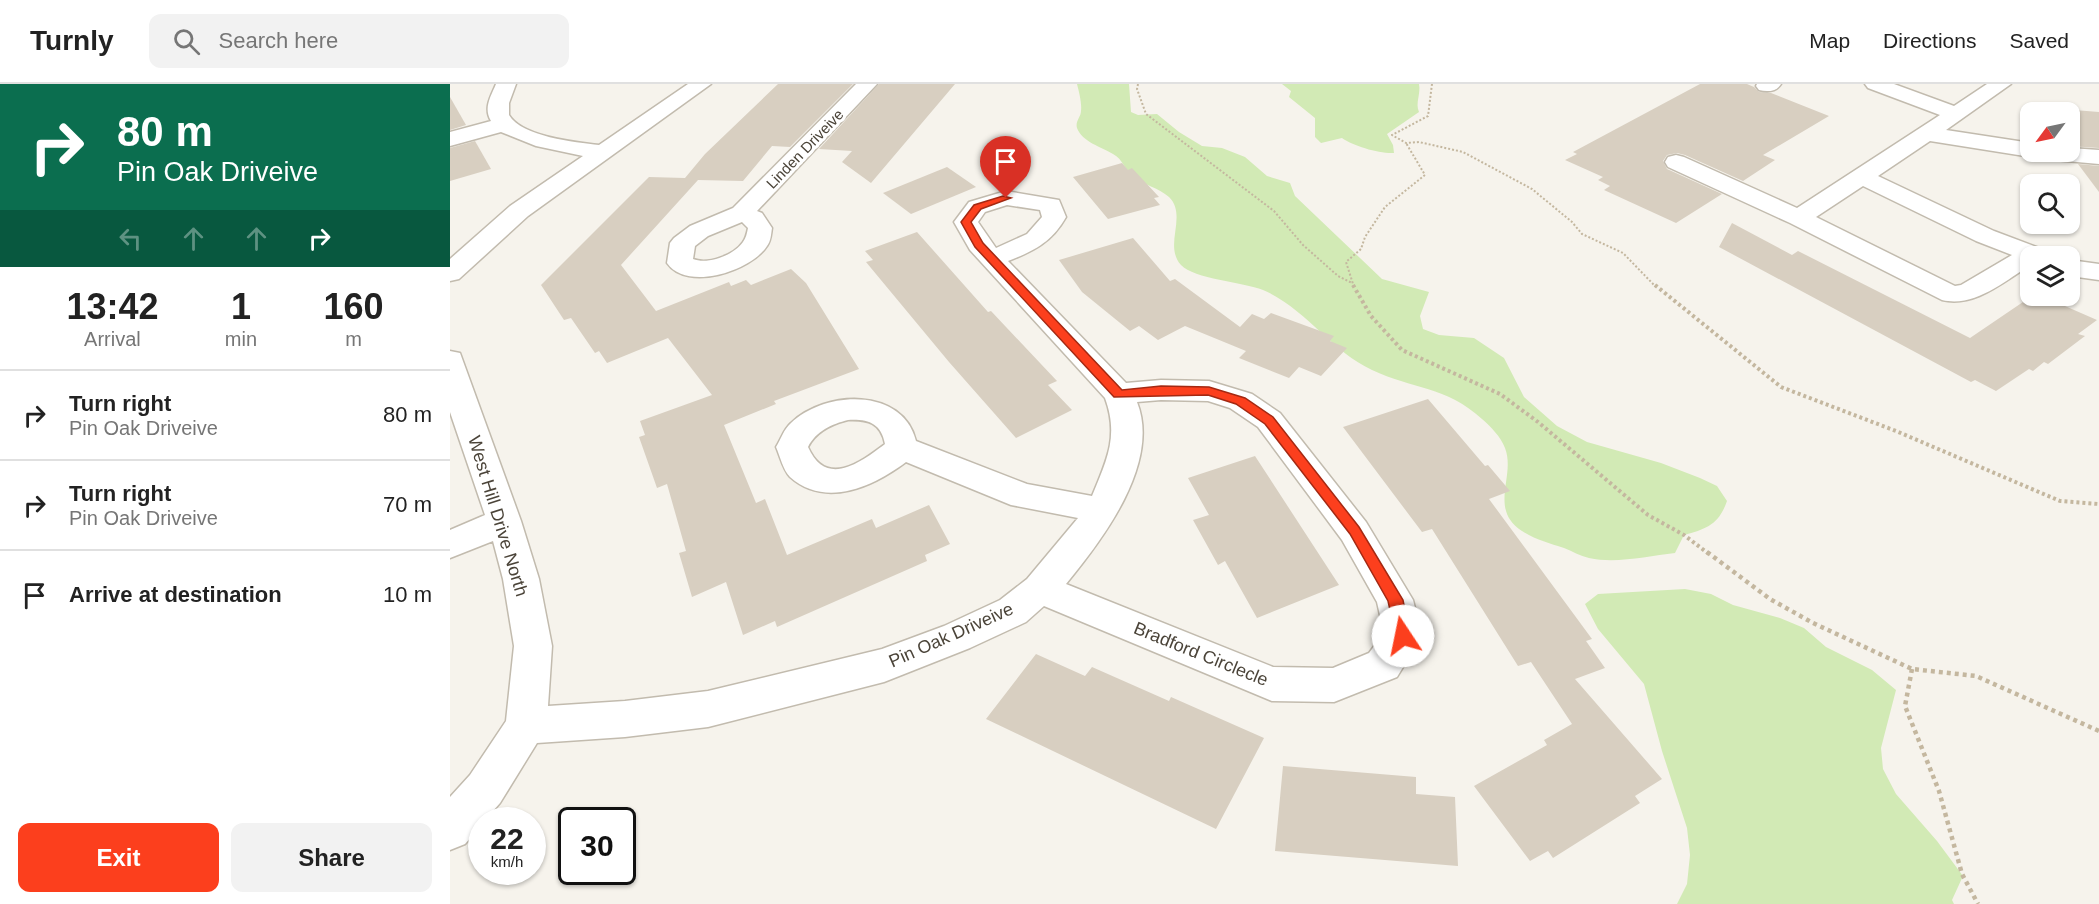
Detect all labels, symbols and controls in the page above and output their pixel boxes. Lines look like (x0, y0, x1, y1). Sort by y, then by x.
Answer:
search box (149, 14, 569, 68)
text: Turnly (30, 25, 113, 56)
icon: search (170, 25, 203, 58)
text: Search here (218, 28, 338, 53)
text: Map (1809, 29, 1850, 52)
text: Directions (1883, 29, 1976, 52)
text: Saved (2009, 29, 2069, 52)
north arrow (2020, 102, 2080, 162)
map controls (2020, 102, 2080, 306)
street label: Linden Driveive (763, 106, 847, 192)
icon: right (18, 108, 96, 186)
text: 80 m (117, 108, 213, 155)
pin (980, 136, 1031, 198)
icon: arrive (989, 145, 1022, 178)
text: Pin Oak Driveive (117, 157, 318, 187)
button: search (2020, 174, 2080, 234)
icon: left (114, 222, 147, 255)
icon: ahead (177, 222, 210, 255)
icon: ahead (240, 222, 273, 255)
icon: right (303, 222, 336, 255)
button: layers (2020, 246, 2080, 306)
text: 13:42 (66, 286, 158, 327)
text: 1 (231, 286, 251, 327)
text: 160 (323, 286, 384, 327)
text: Arrival (84, 328, 141, 350)
text: min (225, 328, 257, 350)
text: m (345, 328, 362, 350)
text: Turn right (69, 391, 171, 416)
icon: right (18, 399, 51, 432)
text: 80 m (383, 402, 432, 427)
text: Pin Oak Driveive (69, 417, 218, 439)
street label: West Hill Drive North (464, 433, 532, 599)
text: Turn right (69, 481, 171, 506)
icon: right (18, 489, 51, 522)
text: 70 m (383, 492, 432, 517)
text: Pin Oak Driveive (69, 507, 218, 529)
icon: arrive (18, 579, 51, 612)
text: Arrive at destination (69, 582, 282, 607)
text: 10 m (383, 582, 432, 607)
street label: Pin Oak Driveive (886, 599, 1016, 671)
position arrow (1371, 604, 1435, 668)
street label: Bradford Circlecle (1131, 618, 1271, 690)
speed limit sign: 30 (558, 807, 636, 885)
text: 22 (490, 822, 524, 855)
button: Exit (18, 823, 219, 892)
button: Share (231, 823, 432, 892)
text: km/h (491, 853, 523, 870)

